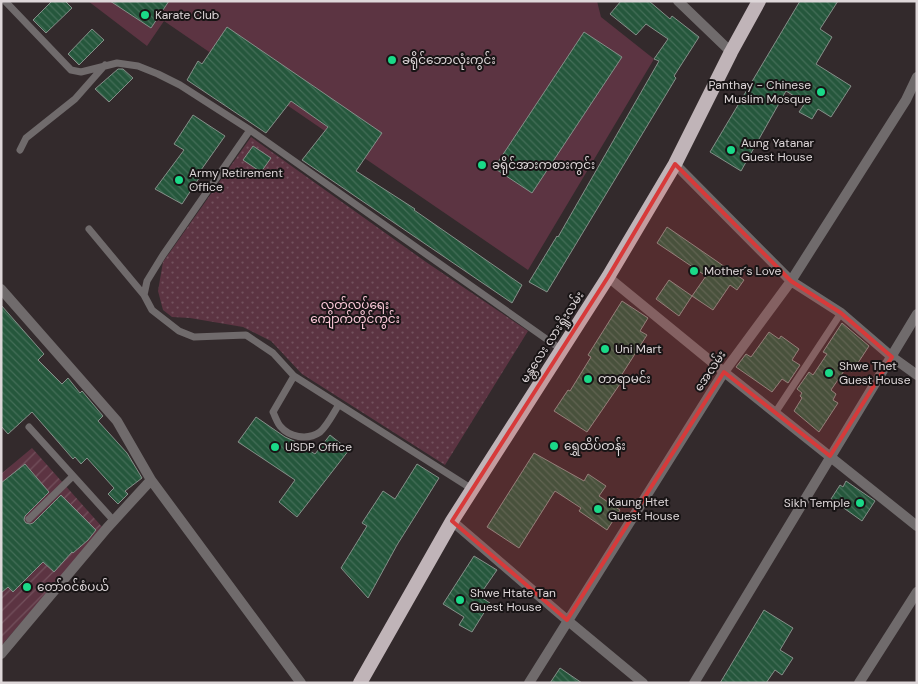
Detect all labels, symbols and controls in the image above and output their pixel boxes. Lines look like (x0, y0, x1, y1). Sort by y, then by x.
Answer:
place label: Karate Club (155, 7, 219, 23)
marker: Karate Club (139, 9, 151, 21)
place label: ခရိုင်ဘောလုံးကွင်း (402, 51, 496, 70)
marker: ခရိုင်ဘောလုံးကွင်း (386, 54, 398, 66)
place label: Panthay - Chinese Muslim Mosque (708, 77, 811, 107)
marker: Panthay - Chinese Muslim Mosque (815, 86, 827, 98)
place label: Aung Yatanar Guest House (741, 135, 815, 165)
marker: Aung Yatanar Guest House (725, 144, 737, 156)
place label: ခရိုင်အားကစားကွင်း (492, 156, 595, 175)
marker: ခရိုင်အားကစားကွင်း (476, 159, 488, 171)
place label: Army Retirement Office (189, 165, 283, 195)
marker: Army Retirement Office (173, 174, 185, 186)
place label: Mother´s Love (704, 263, 782, 279)
marker: Mother´s Love (688, 265, 700, 277)
street label: မန္တလေး လားရှိုးလမ်း (516, 288, 589, 387)
park label: လွတ်လပ်ရေး ကျောက်တိုင်ကွင်း (310, 296, 400, 329)
place label: Uni Mart (615, 341, 662, 357)
marker: Uni Mart (599, 343, 611, 355)
street label: အေလမ်း (690, 347, 729, 395)
place label: Shwe Thet Guest House (839, 358, 911, 388)
marker: Shwe Thet Guest House (823, 367, 835, 379)
place label: တာရာမင်း (598, 370, 651, 389)
marker: တာရာမင်း (582, 373, 594, 385)
place label: ရွှေထိပ်တန်း (564, 437, 626, 456)
place label: USDP Office (285, 439, 352, 455)
marker: ရွှေထိပ်တန်း (548, 440, 560, 452)
marker: USDP Office (269, 441, 281, 453)
place label: Kaung Htet Guest House (608, 494, 680, 524)
place label: Sikh Temple (784, 495, 850, 511)
marker: Sikh Temple (854, 497, 866, 509)
marker: Kaung Htet Guest House (592, 503, 604, 515)
place label: တော်ဝင်စံပယ် (37, 578, 109, 595)
marker: တော်ဝင်စံပယ် (21, 581, 33, 593)
place label: Shwe Htate Tan Guest House (470, 585, 556, 615)
marker: Shwe Htate Tan Guest House (454, 594, 466, 606)

